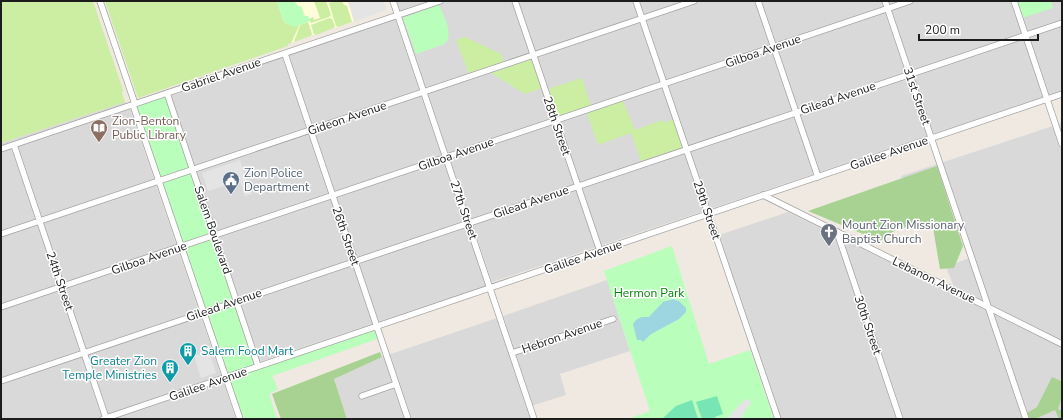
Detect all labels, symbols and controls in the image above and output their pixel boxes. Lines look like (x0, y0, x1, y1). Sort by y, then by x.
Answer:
scale bar (919, 16, 1038, 42)
text: 200 m (925, 22, 960, 38)
street label: Gilboa Avenue (723, 31, 803, 71)
street label: Gabriel Avenue (179, 54, 263, 96)
street label: 31st Street (900, 65, 935, 128)
street label: Gilead Avenue (798, 78, 878, 118)
street label: 28th Street (539, 94, 575, 158)
street label: Gideon Avenue (305, 97, 389, 139)
place label: Zion-Benton Public Library (112, 113, 187, 143)
library icon: Zion-Benton Public Library (89, 118, 109, 143)
street label: Galilee Avenue (848, 132, 930, 174)
street label: Gilboa Avenue (416, 134, 496, 174)
place label: Zion Police Department (244, 165, 310, 195)
public building icon: Zion Police Department (221, 170, 241, 195)
street label: 27th Street (446, 178, 482, 242)
street label: 29th Street (689, 178, 725, 242)
street label: Gilead Avenue (491, 182, 571, 222)
street label: Salem Boulevard (190, 184, 236, 276)
street label: 26th Street (328, 204, 364, 268)
place label: Mount Zion Missionary Baptist Church (842, 217, 965, 247)
church icon: Mount Zion Missionary Baptist Church (819, 222, 839, 247)
street label: Galilee Avenue (542, 236, 624, 278)
street label: Gilboa Avenue (109, 238, 189, 278)
street label: 24th Street (42, 249, 78, 313)
street label: Lebanon Avenue (890, 253, 978, 307)
street label: Gilead Avenue (184, 285, 264, 325)
park label: Hermon Park (614, 285, 685, 301)
street label: 30th Street (850, 293, 886, 357)
street label: Hebron Avenue (520, 315, 604, 357)
building icon: Salem Food Mart (178, 341, 198, 366)
place label: Salem Food Mart (201, 343, 294, 359)
place label: Greater Zion Temple Ministries (62, 353, 157, 383)
building icon: Greater Zion Temple Ministries (160, 358, 180, 383)
street label: Galilee Avenue (167, 363, 249, 405)

